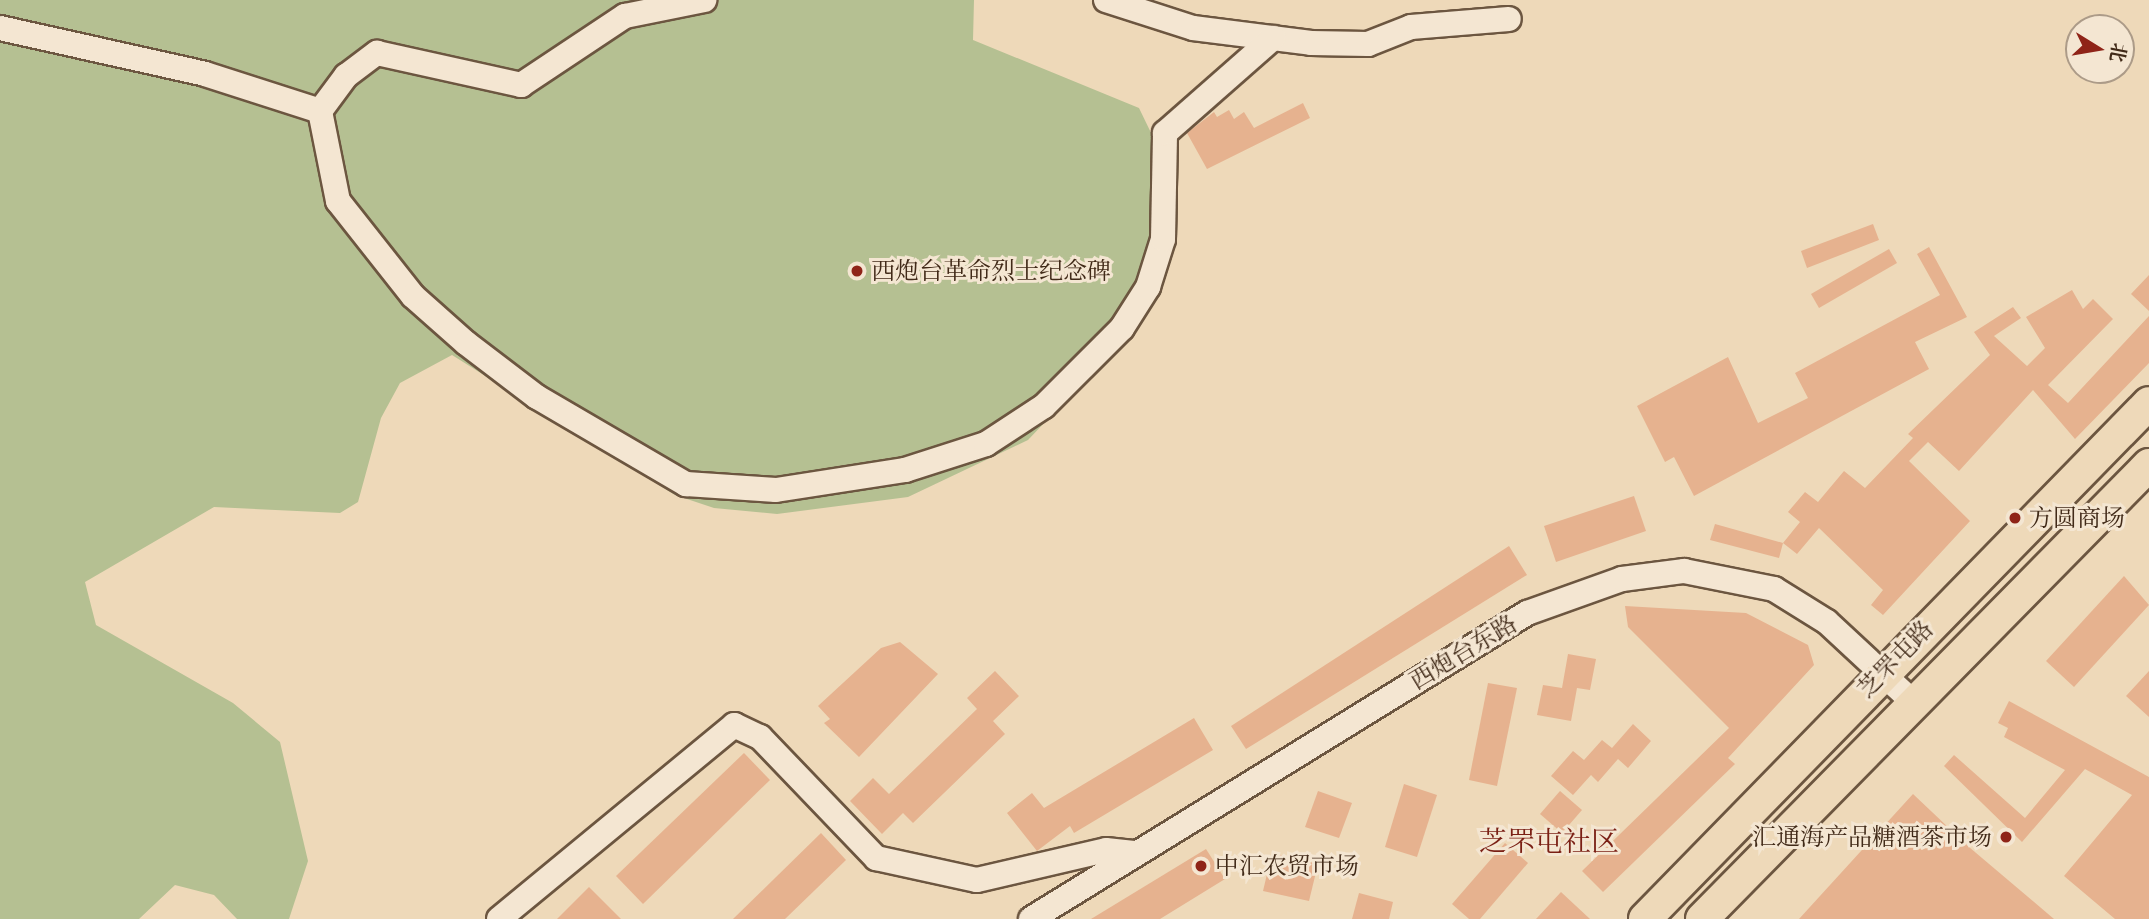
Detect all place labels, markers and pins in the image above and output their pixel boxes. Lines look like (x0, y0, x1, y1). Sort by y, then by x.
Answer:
place label: 西炮台革命烈士纪念碑 (871, 257, 1111, 285)
marker: 西炮台革命烈士纪念碑 (849, 263, 865, 279)
place label: 方圆商场 (2029, 504, 2125, 532)
marker: 方圆商场 (2007, 510, 2023, 526)
place label: 汇通海产品糖酒茶市场 (1752, 823, 1992, 851)
marker: 汇通海产品糖酒茶市场 (1998, 829, 2014, 845)
place label: 中汇农贸市场 (1215, 852, 1359, 880)
marker: 中汇农贸市场 (1193, 858, 1209, 874)

